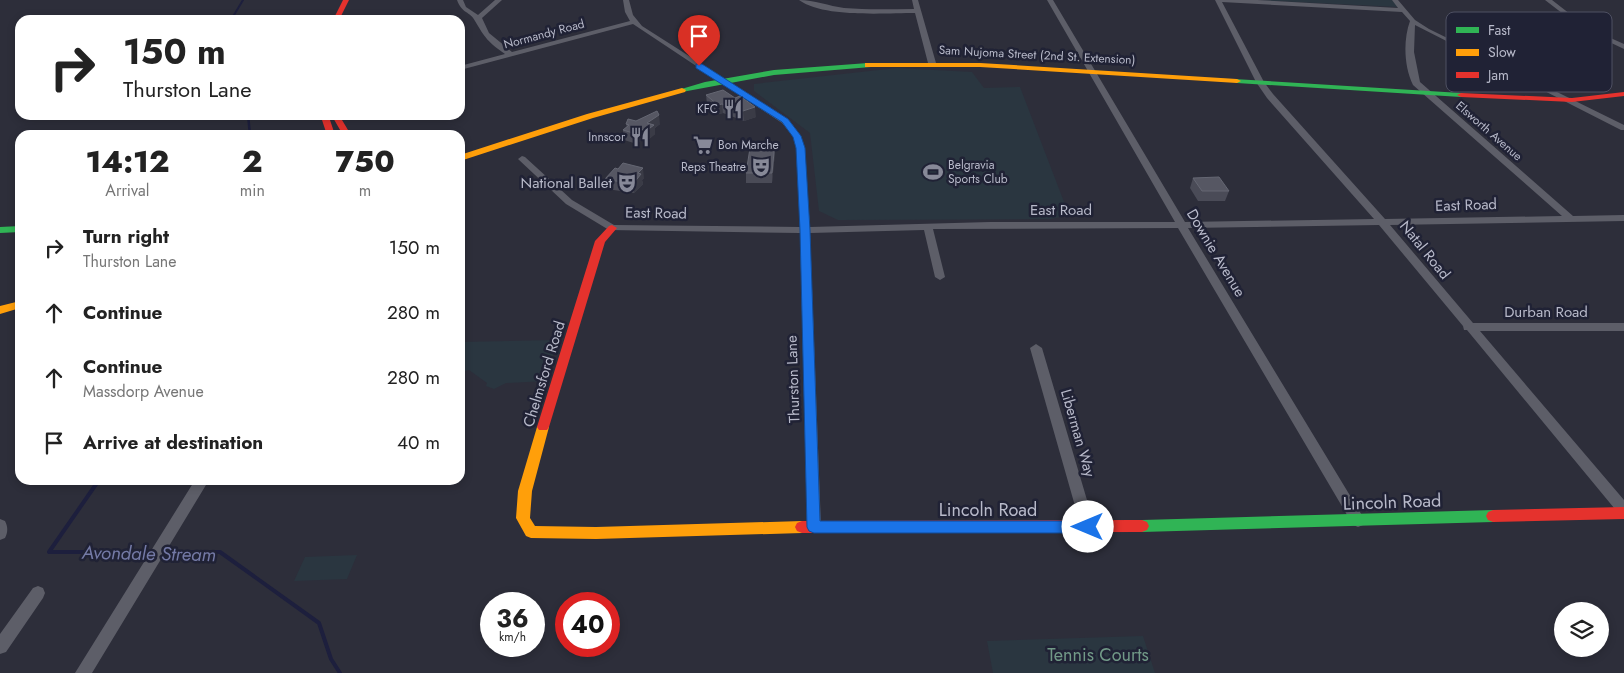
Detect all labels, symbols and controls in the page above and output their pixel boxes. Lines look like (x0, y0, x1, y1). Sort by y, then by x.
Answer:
legend (1446, 12, 1612, 92)
street label: Normandy Road (502, 15, 586, 53)
pin (678, 15, 720, 66)
text: Fast (1488, 20, 1511, 40)
icon: arrive (685, 22, 713, 50)
text: 150 m (123, 27, 226, 77)
icon: right (40, 35, 105, 100)
street label: Sam Nujoma Street (2nd St. Extension) (938, 41, 1136, 69)
text: Slow (1488, 42, 1516, 62)
text: Jam (1486, 65, 1509, 85)
text: Thurston Lane (123, 73, 252, 105)
street label: Elsworth Avenue (1452, 97, 1526, 165)
restaurant icon: KFC (722, 98, 744, 120)
place label: KFC (697, 100, 718, 118)
restaurant icon: Innscor (629, 126, 651, 148)
place label: Innscor (588, 128, 626, 146)
supermarket icon: Bon Marche (692, 134, 714, 156)
place label: Bon Marche (718, 136, 779, 154)
text: 14:12 (85, 140, 169, 183)
text: 2 (242, 140, 263, 183)
text: 750 (335, 140, 395, 183)
theatre icon: Reps Theatre (750, 156, 772, 178)
place label: Belgravia Sports Club (948, 156, 1008, 188)
place label: Reps Theatre (681, 158, 746, 176)
sports icon: Belgravia Sports Club (922, 161, 944, 183)
place label: National Ballet (521, 172, 612, 194)
theatre icon: National Ballet (616, 172, 638, 194)
text: Arrival (105, 179, 149, 202)
text: min (240, 179, 265, 202)
text: m (359, 179, 371, 202)
street label: East Road (1435, 193, 1497, 217)
street label: East Road (1030, 199, 1092, 221)
street label: East Road (625, 201, 687, 225)
street label: Downie Avenue (1181, 205, 1251, 301)
street label: Natal Road (1394, 216, 1456, 284)
text: Turn right (83, 223, 169, 250)
icon: right (40, 234, 68, 262)
text: 150 m (389, 234, 440, 261)
text: Thurston Lane (83, 250, 177, 273)
icon: ahead (40, 299, 68, 327)
text: Continue (83, 299, 162, 326)
text: 280 m (387, 299, 440, 326)
street label: Durban Road (1504, 301, 1588, 323)
street label: Chelmsford Road (517, 318, 571, 430)
street label: Thurston Lane (780, 335, 806, 423)
text: Continue (83, 353, 162, 380)
icon: ahead (40, 364, 68, 392)
text: 280 m (387, 364, 440, 391)
text: Massdorp Avenue (83, 380, 204, 403)
street label: Liberman Way (1055, 386, 1101, 480)
icon: arrive (40, 429, 68, 457)
text: Arrive at destination (83, 429, 263, 456)
text: 40 m (397, 429, 440, 456)
street label: Lincoln Road (1342, 487, 1442, 517)
street label: Lincoln Road (939, 497, 1037, 523)
position arrow (1061, 500, 1113, 552)
water label: Avondale Stream (81, 539, 216, 568)
speed limit sign: 40 (555, 592, 620, 657)
text: 36 (496, 600, 529, 636)
map controls (1554, 602, 1609, 657)
button: layers (1554, 602, 1609, 657)
text: km/h (499, 628, 526, 646)
park label: Tennis Courts (1047, 642, 1149, 668)

